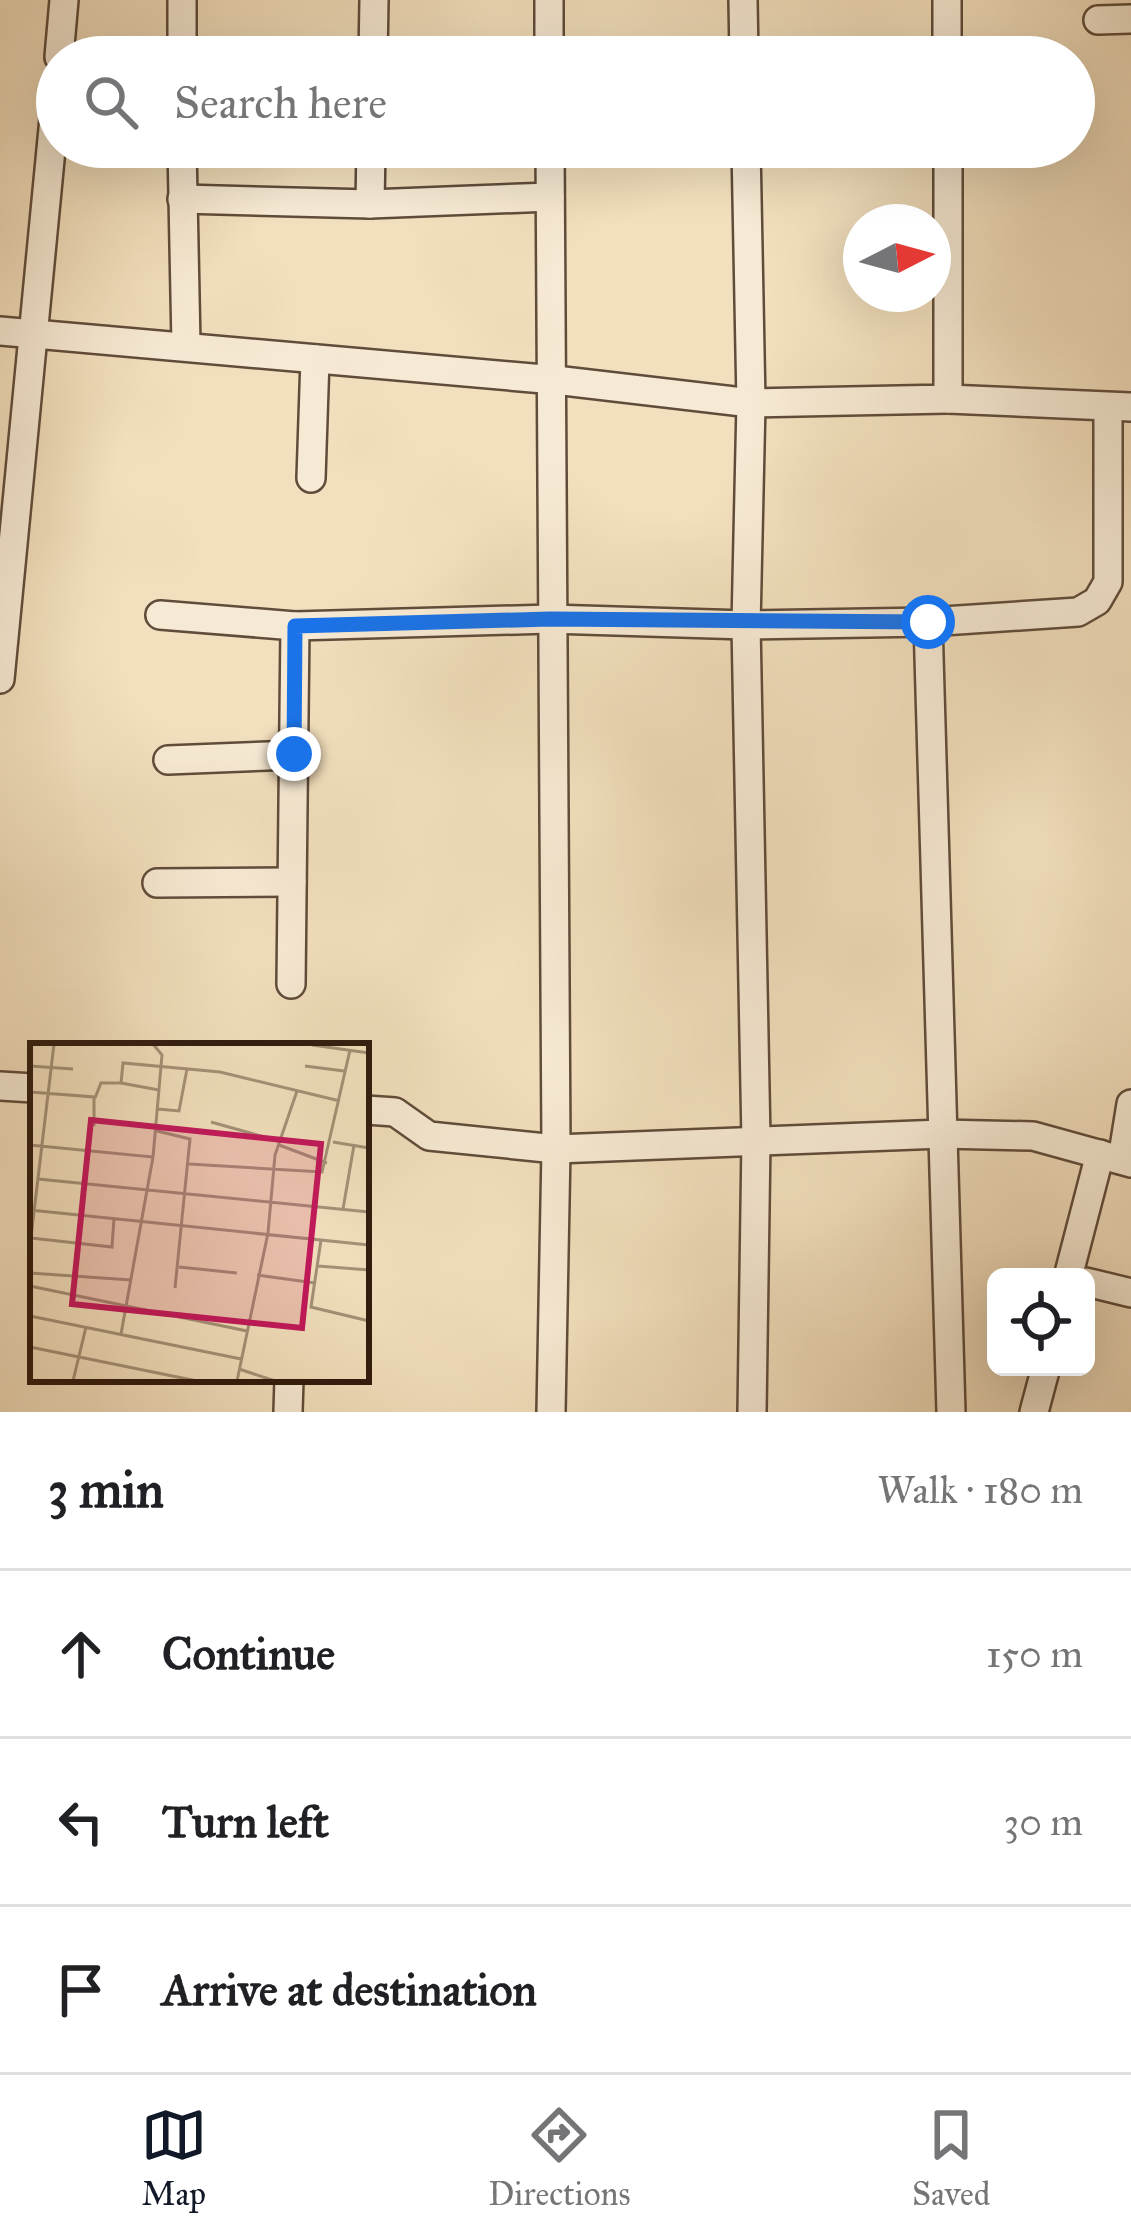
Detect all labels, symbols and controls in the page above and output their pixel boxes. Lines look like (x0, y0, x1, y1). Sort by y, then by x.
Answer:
search box (36, 36, 1095, 168)
icon: search (78, 69, 144, 135)
text: Search here (174, 75, 387, 130)
north arrow (843, 204, 951, 312)
route start (901, 595, 955, 649)
route end (267, 727, 321, 781)
inset map (30, 1043, 369, 1382)
map controls (987, 1268, 1095, 1376)
button: locate (987, 1268, 1095, 1376)
text: 3 min (48, 1459, 164, 1521)
text: Walk · 180 m (877, 1466, 1083, 1514)
icon: ahead (48, 1621, 114, 1687)
text: Continue (162, 1626, 335, 1681)
text: 150 m (986, 1630, 1083, 1678)
icon: left (48, 1789, 114, 1855)
text: Turn left (162, 1794, 329, 1849)
text: 30 m (1004, 1798, 1083, 1846)
icon: arrive (48, 1957, 114, 2023)
text: Arrive at destination (162, 1962, 537, 2017)
tab: Map (141, 2102, 207, 2214)
tab: Directions (488, 2102, 630, 2214)
tab: Saved (912, 2102, 990, 2214)

